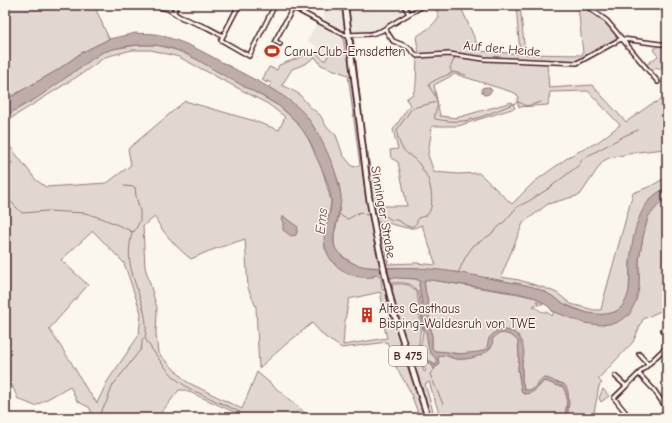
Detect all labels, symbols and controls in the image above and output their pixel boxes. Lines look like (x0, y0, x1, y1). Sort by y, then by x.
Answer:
street label: Auf der Heide (463, 38, 542, 59)
sports icon: Canu-Club-Emsdetten (263, 42, 281, 60)
place label: Canu-Club-Emsdetten (284, 44, 406, 59)
street label: Sinninger Straße (368, 165, 399, 260)
water label: Ems (312, 207, 331, 235)
place label: Altes Gasthaus Bisping-Waldesruh von TWE (379, 301, 536, 331)
building icon: Altes Gasthaus Bisping-Waldesruh von TWE (358, 306, 376, 324)
road number: B 475 (389, 346, 427, 366)

